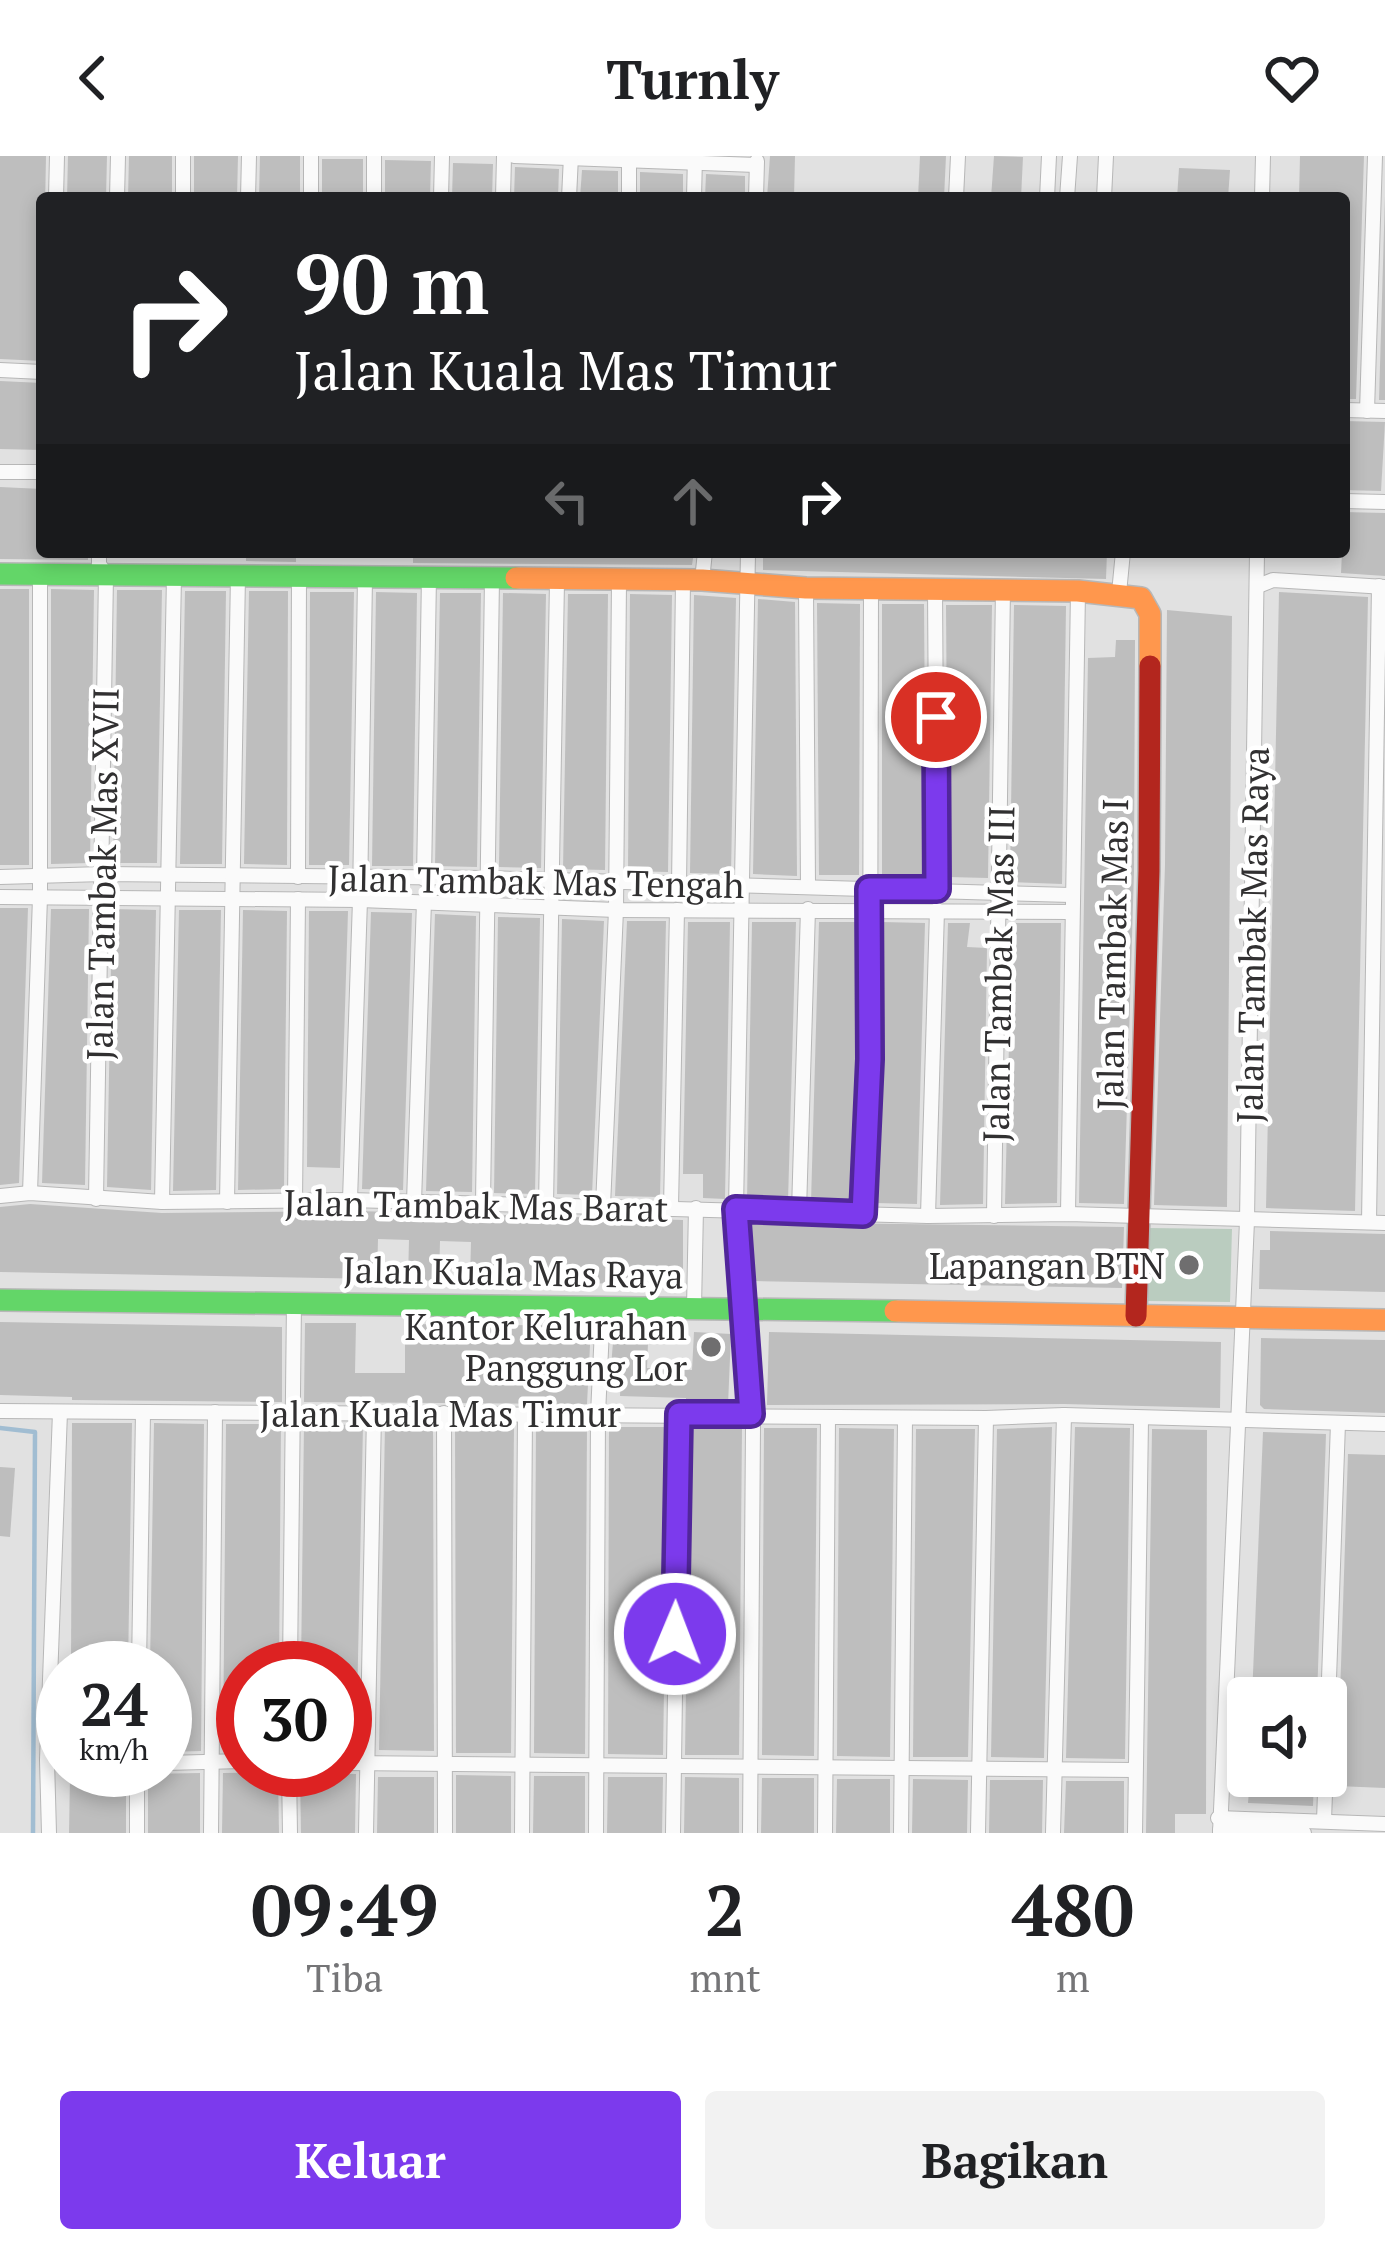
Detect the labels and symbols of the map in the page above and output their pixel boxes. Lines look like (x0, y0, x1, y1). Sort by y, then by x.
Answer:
pin (885, 666, 987, 768)
street label: Jalan Tambak Mas XVII (75, 687, 129, 1061)
street label: Jalan Tambak Mas Raya (1225, 746, 1279, 1124)
street label: Jalan Tambak Mas I (1086, 798, 1138, 1110)
street label: Jalan Tambak Mas III (972, 805, 1024, 1143)
street label: Jalan Tambak Mas Tengah (327, 854, 745, 908)
street label: Jalan Tambak Mas Barat (283, 1178, 669, 1232)
place label: Lapangan BTN (929, 1242, 1165, 1289)
street label: Jalan Kuala Mas Raya (342, 1246, 684, 1298)
marker: Lapangan BTN (1176, 1252, 1202, 1278)
place label: Kantor Kelurahan Panggung Lor (405, 1303, 687, 1391)
marker: Kantor Kelurahan Panggung Lor (698, 1334, 724, 1360)
street label: Jalan Kuala Mas Timur (259, 1390, 621, 1437)
position arrow (612, 1571, 738, 1697)
speed limit sign: 30 (216, 1641, 372, 1797)

